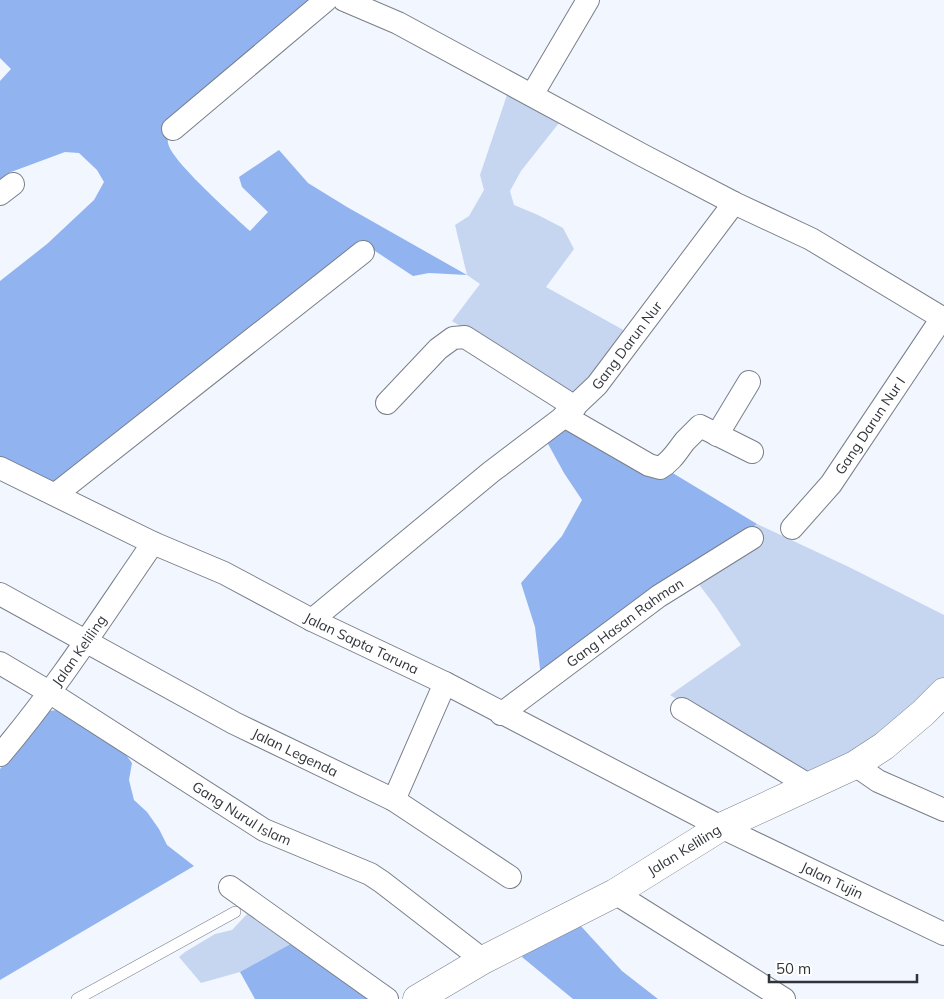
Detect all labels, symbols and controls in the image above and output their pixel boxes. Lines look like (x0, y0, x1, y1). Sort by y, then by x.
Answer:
street label: Gang Darun Nur (587, 297, 666, 393)
street label: Gang Darun Nur I (831, 373, 909, 478)
street label: Gang Hasan Rahman (563, 574, 687, 671)
street label: Jalan Sapta Taruna (301, 608, 422, 678)
street label: Jalan Keliling (48, 611, 110, 690)
street label: Jalan Legenda (249, 724, 341, 781)
street label: Gang Nurul Islam (189, 777, 294, 849)
street label: Jalan Keliling (644, 820, 724, 880)
street label: Jalan Tujin (798, 858, 866, 903)
scale bar (769, 952, 916, 984)
text: 50 m (776, 959, 811, 978)

